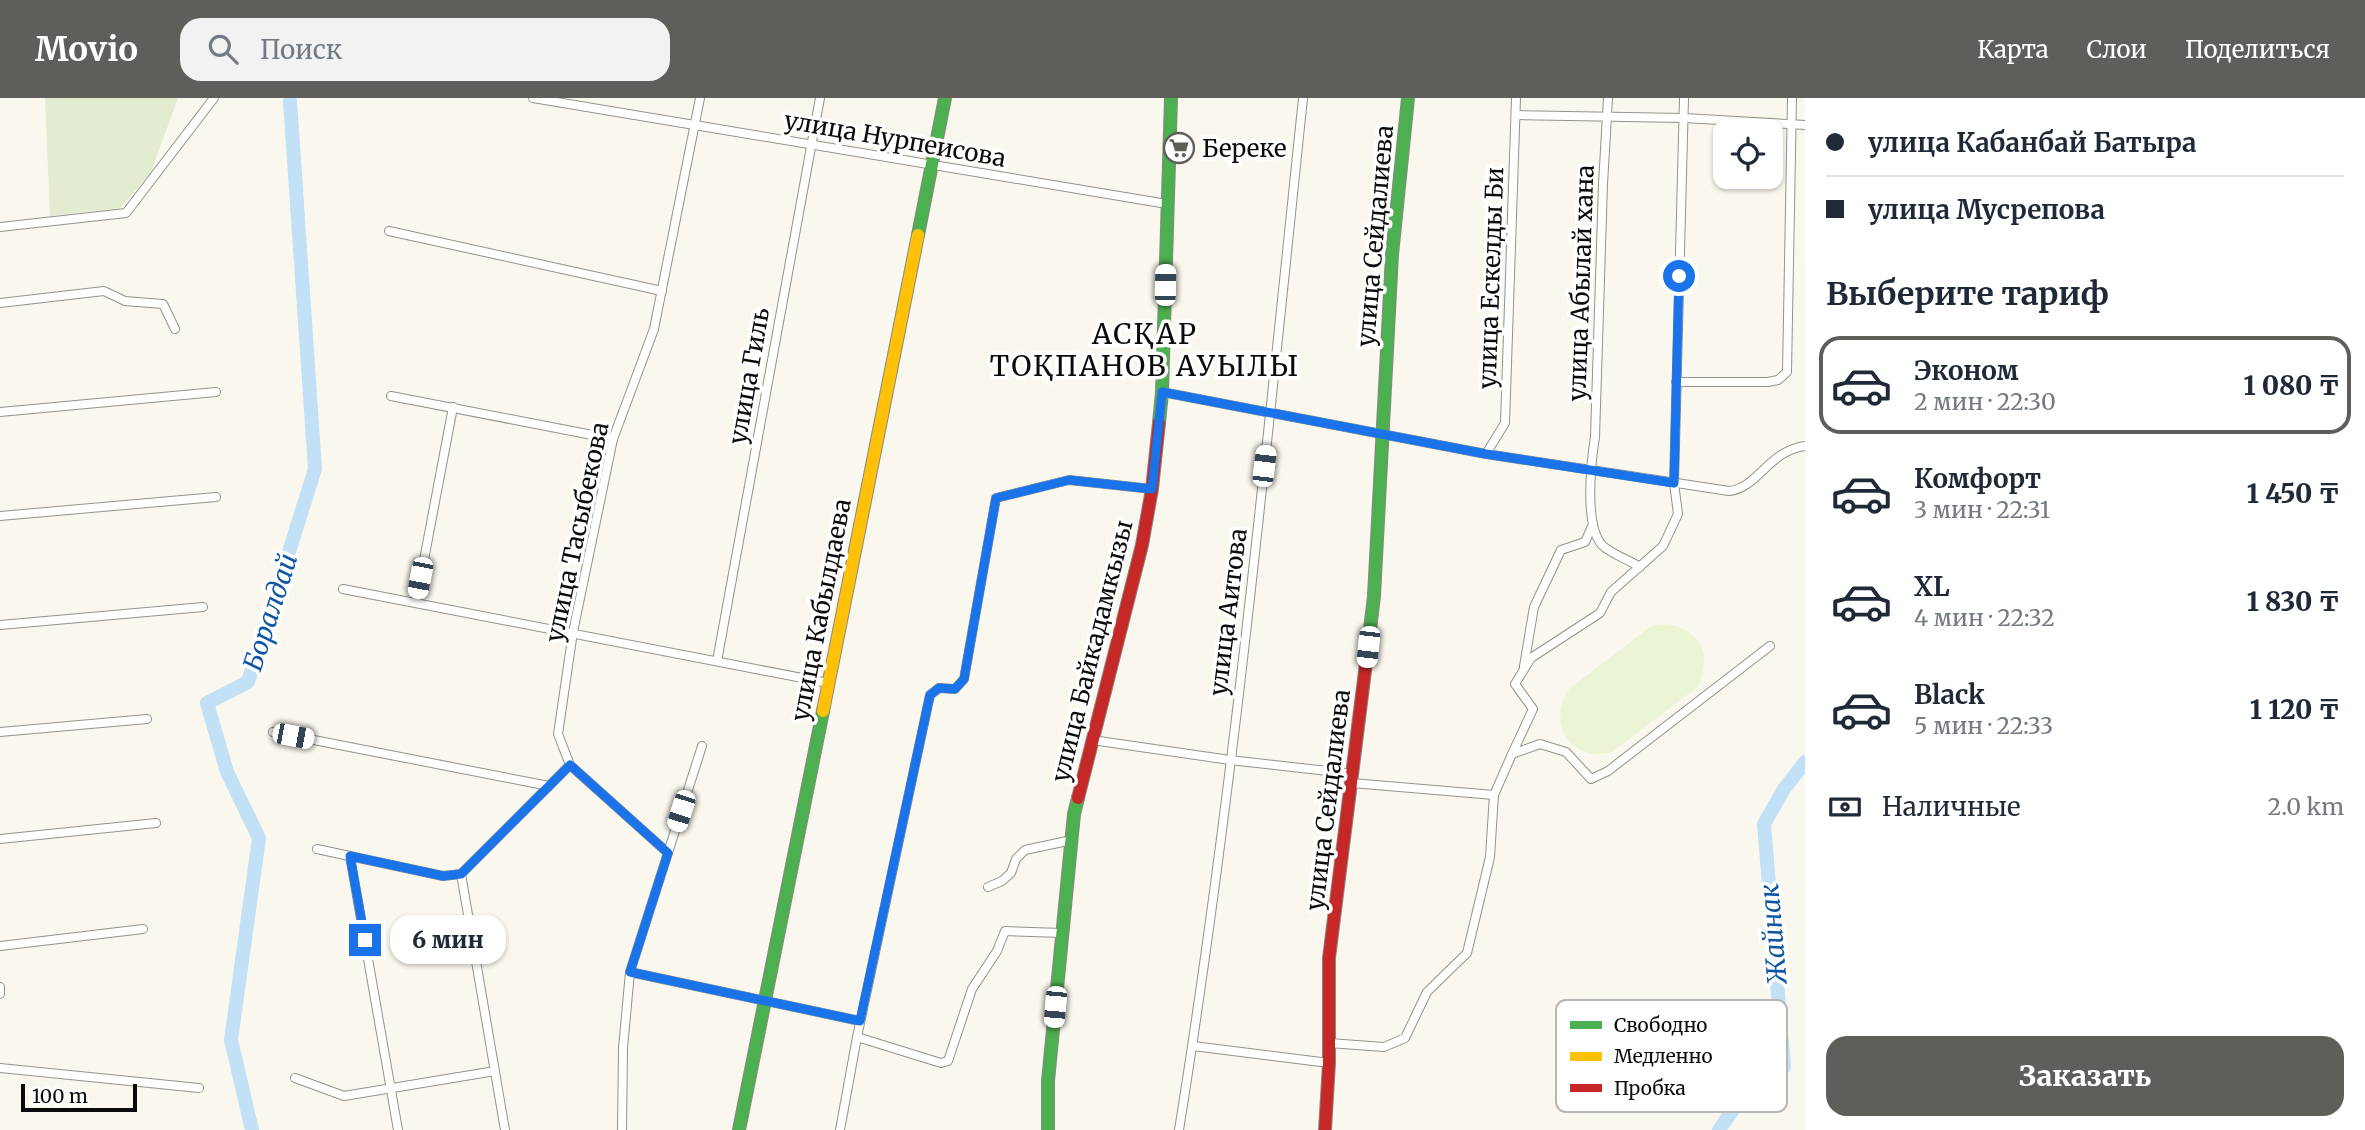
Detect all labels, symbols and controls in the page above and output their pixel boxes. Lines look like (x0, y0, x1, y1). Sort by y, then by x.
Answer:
search box (180, 18, 670, 81)
text: Movio (35, 29, 138, 70)
icon: search (204, 30, 242, 68)
text: Поиск (260, 33, 342, 66)
text: Карта (1977, 34, 2049, 65)
text: Слои (2087, 34, 2147, 65)
text: Поделиться (2185, 34, 2330, 65)
street label: улица Нурпеисова (782, 104, 1008, 174)
map controls (1713, 119, 1783, 189)
button: locate (1713, 119, 1783, 189)
street label: улица Сейдалиева (1350, 124, 1400, 348)
text: улица Кабанбай Батыра (1868, 126, 2197, 159)
supermarket icon: Береке (1162, 131, 1196, 165)
place label: Береке (1202, 133, 1286, 164)
street label: улица Абылай хана (1561, 164, 1601, 402)
street label: улица Ескелды Би (1472, 166, 1510, 390)
text: улица Мусрепова (1868, 193, 2105, 226)
route start (1663, 260, 1695, 292)
car (1155, 264, 1176, 306)
text: Выберите тариф (1826, 274, 2109, 314)
street label: улица Гиль (722, 305, 776, 447)
district label: АСҚАР ТОҚПАНОВ АУЫЛЫ (990, 316, 1300, 384)
icon: car (1830, 354, 1893, 417)
text: Эконом (1914, 354, 2019, 387)
text: 1 080 ₸ (2244, 369, 2340, 402)
text: 2 мин · 22:30 (1914, 387, 2056, 416)
street label: улица Тасыбекова (539, 419, 616, 645)
car (1252, 444, 1277, 488)
icon: car (1830, 462, 1893, 525)
text: Комфорт (1914, 462, 2041, 495)
text: 1 450 ₸ (2247, 477, 2340, 510)
text: 3 мин · 22:31 (1914, 495, 2050, 524)
street label: улица Кабылдаева (784, 496, 858, 724)
street label: улица Байкадамкызы (1044, 517, 1140, 785)
street label: улица Аитова (1202, 526, 1254, 698)
water label: Боралдай (236, 549, 304, 675)
car (406, 555, 435, 601)
icon: car (1830, 570, 1893, 633)
text: XL (1914, 570, 1950, 603)
text: 1 830 ₸ (2247, 585, 2340, 618)
text: 4 мин · 22:32 (1914, 603, 2055, 632)
car (1356, 625, 1381, 669)
icon: car (1830, 678, 1893, 741)
text: Black (1914, 678, 1985, 711)
street label: улица Сейдалиева (1299, 688, 1357, 912)
text: 1 120 ₸ (2250, 693, 2340, 726)
text: 5 мин · 22:33 (1914, 711, 2053, 740)
car (271, 722, 316, 750)
car (665, 788, 698, 834)
icon: cash (1826, 788, 1864, 826)
text: Наличные (1882, 790, 2020, 823)
text: 2.0 km (2268, 792, 2344, 821)
water label: Жайнак (1752, 882, 1794, 986)
callout: 6 мин (390, 916, 505, 964)
route end (349, 924, 381, 956)
text: 6 мин (412, 925, 484, 954)
car (1043, 985, 1068, 1029)
legend (1556, 1000, 1787, 1112)
text: Свободно (1614, 1013, 1707, 1037)
button: Заказать (1826, 1036, 2344, 1116)
text: Медленно (1614, 1044, 1713, 1068)
text: Пробка (1614, 1076, 1686, 1100)
scale bar (21, 1081, 136, 1113)
text: 100 m (32, 1084, 88, 1108)

